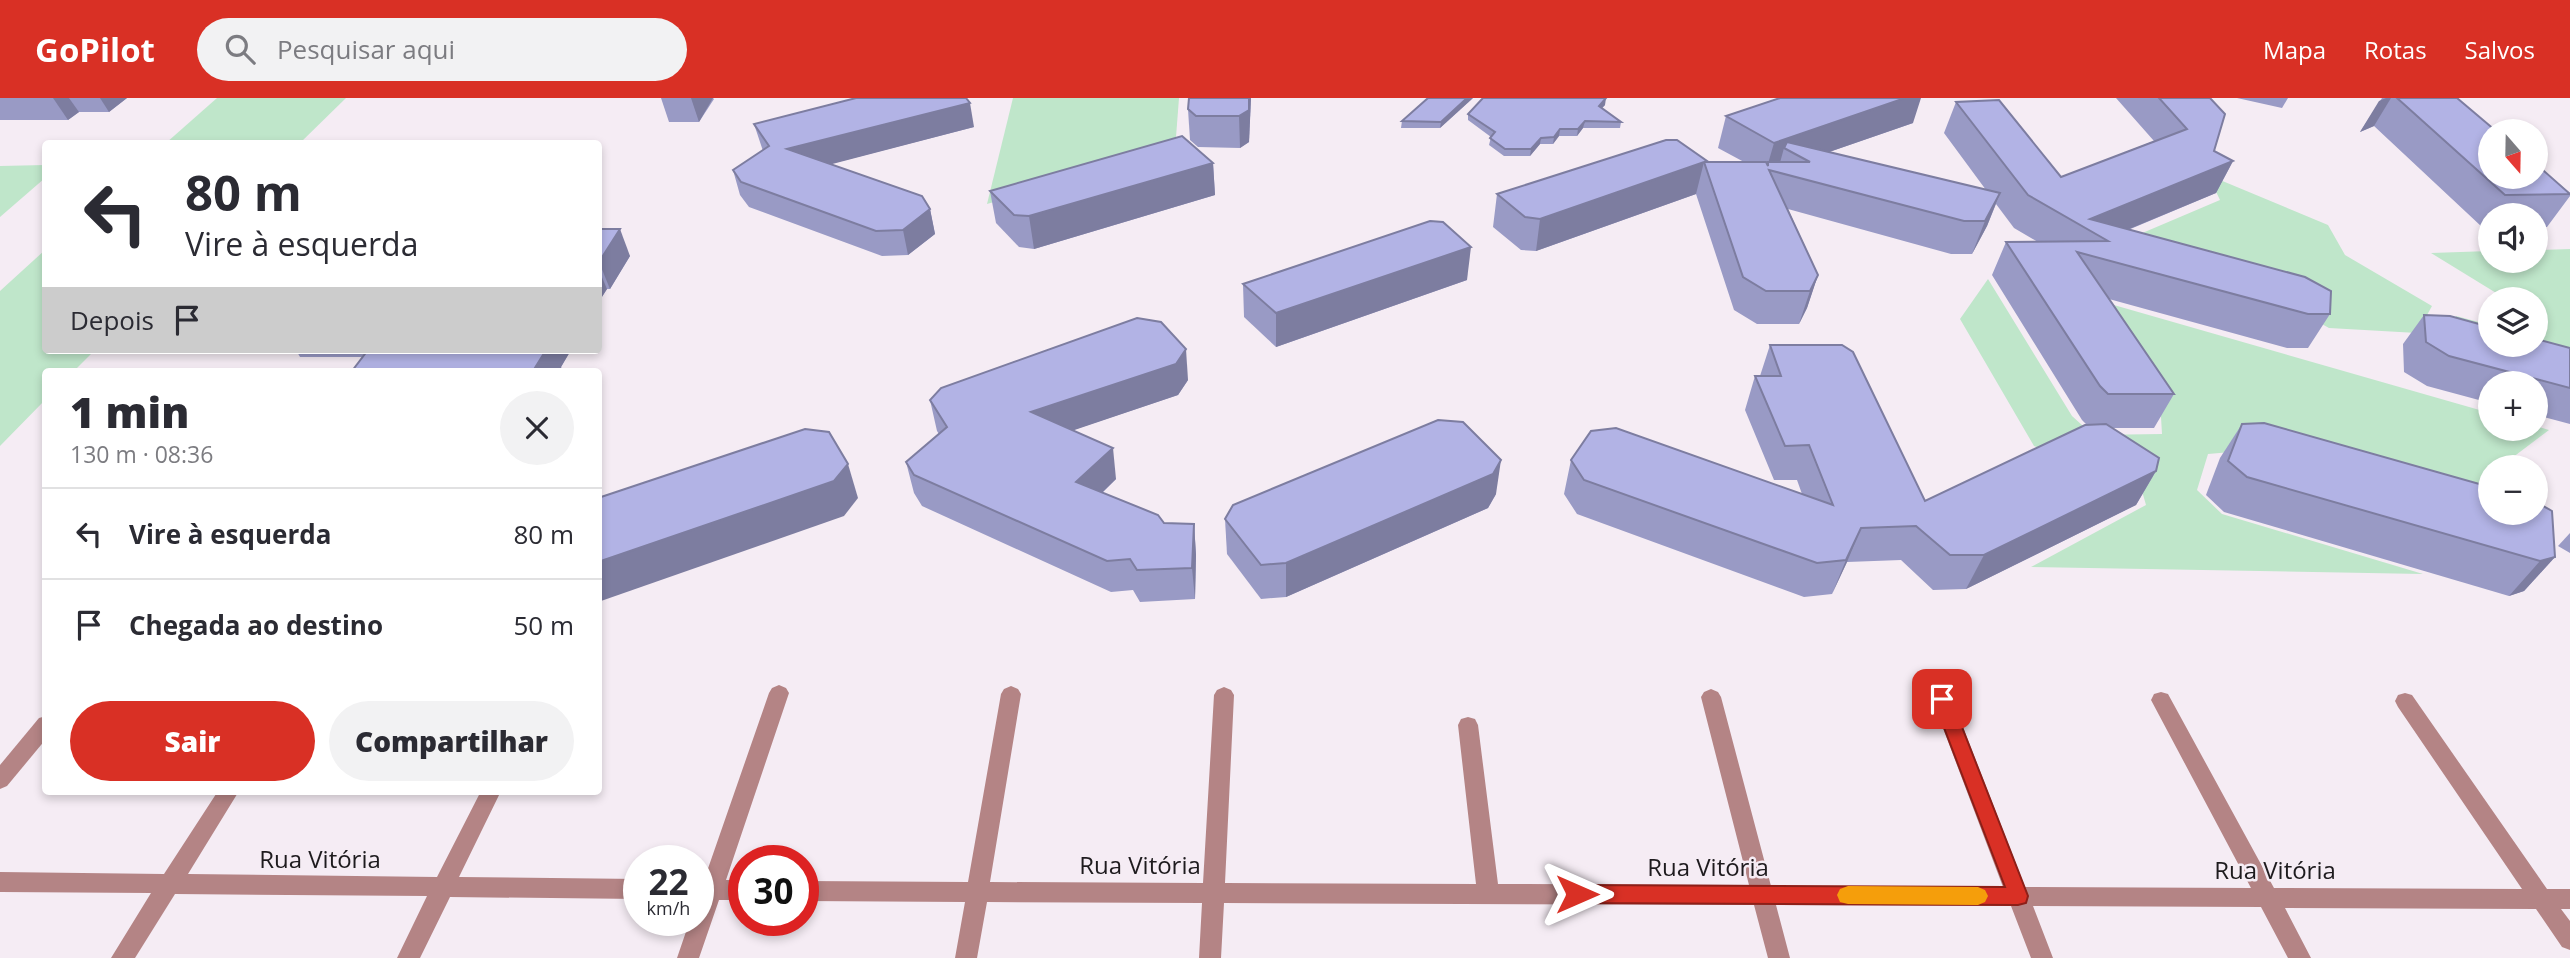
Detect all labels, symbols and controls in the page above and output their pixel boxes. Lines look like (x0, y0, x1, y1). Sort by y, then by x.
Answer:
search box (197, 18, 687, 81)
text: GoPilot (35, 27, 155, 72)
icon: search (221, 30, 259, 68)
text: Pesquisar aqui (277, 31, 455, 67)
text: Mapa (2263, 33, 2326, 66)
text: Rotas (2364, 33, 2427, 66)
text: Salvos (2465, 33, 2535, 66)
north arrow (2478, 119, 2548, 189)
map controls (2478, 119, 2548, 525)
text: 80 m (185, 159, 302, 225)
icon: left (70, 168, 161, 259)
button: sound (2478, 203, 2548, 273)
text: Vire à esquerda (185, 222, 418, 265)
button: layers (2478, 287, 2548, 357)
icon: arrive (168, 301, 206, 339)
text: Depois (70, 302, 154, 338)
button: + (2478, 371, 2548, 441)
text: 1 min (70, 383, 189, 440)
button: close (500, 391, 574, 465)
text: 130 m · 08:36 (70, 438, 213, 470)
button: − (2478, 455, 2548, 525)
icon: left (70, 515, 108, 553)
text: Vire à esquerda (129, 516, 331, 552)
text: 80 m (513, 516, 574, 552)
icon: arrive (70, 606, 108, 644)
text: Chegada ao destino (129, 607, 383, 643)
text: 50 m (513, 607, 574, 643)
pin (1912, 669, 1972, 729)
icon: arrive (1923, 680, 1961, 718)
button: Sair (70, 701, 315, 781)
button: Compartilhar (329, 701, 574, 781)
street label: Rua Vitória (259, 842, 381, 875)
speed limit sign: 30 (728, 845, 819, 936)
street label: Rua Vitória (1079, 848, 1201, 881)
street label: Rua Vitória (1647, 850, 1769, 883)
street label: Rua Vitória (2214, 853, 2336, 886)
position arrow (1540, 857, 1614, 931)
text: 22 (648, 858, 689, 905)
text: km/h (647, 896, 690, 920)

